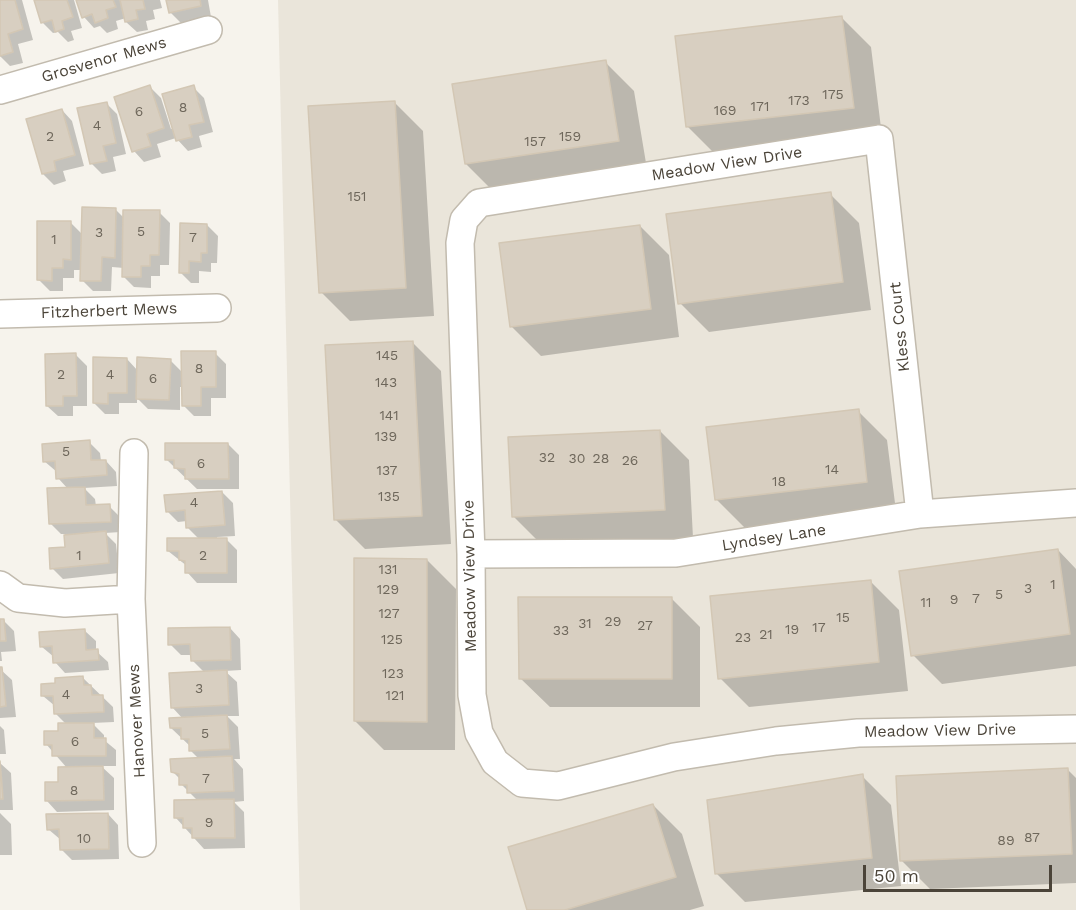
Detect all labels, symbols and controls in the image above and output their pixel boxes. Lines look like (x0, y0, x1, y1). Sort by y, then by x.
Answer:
street label: Grosvenor Mews (39, 33, 169, 87)
house number: 175 (822, 87, 844, 103)
house number: 173 (788, 93, 810, 109)
house number: 171 (751, 99, 769, 115)
house number: 8 (179, 100, 187, 116)
house number: 169 (714, 103, 736, 119)
house number: 6 (135, 104, 143, 120)
house number: 4 (93, 118, 101, 134)
house number: 2 (46, 129, 54, 145)
house number: 159 (559, 129, 581, 145)
house number: 157 (524, 134, 546, 150)
street label: Meadow View Drive (650, 143, 804, 185)
house number: 151 (347, 189, 367, 205)
house number: 5 (137, 224, 145, 240)
house number: 3 (95, 225, 103, 241)
house number: 7 (189, 230, 197, 246)
house number: 1 (51, 232, 57, 248)
street label: Kless Court (886, 281, 914, 373)
street label: Fitzherbert Mews (40, 299, 178, 323)
house number: 145 (376, 348, 398, 364)
house number: 8 (195, 361, 203, 377)
house number: 2 (57, 367, 65, 383)
house number: 4 (106, 367, 114, 383)
house number: 6 (149, 371, 157, 387)
house number: 143 (375, 375, 397, 391)
house number: 141 (379, 408, 399, 424)
house number: 139 (375, 429, 397, 445)
house number: 5 (62, 444, 70, 460)
house number: 32 (539, 450, 555, 466)
house number: 30 (569, 451, 585, 467)
house number: 28 (593, 451, 609, 467)
house number: 26 (622, 453, 638, 469)
house number: 6 (197, 456, 205, 472)
house number: 14 (825, 462, 839, 478)
house number: 137 (377, 463, 397, 479)
house number: 18 (772, 474, 786, 490)
house number: 135 (378, 489, 400, 505)
house number: 4 (190, 495, 198, 511)
street label: Meadow View Drive (459, 500, 481, 652)
street label: Lyndsey Lane (721, 520, 827, 556)
house number: 1 (76, 548, 82, 564)
house number: 2 (199, 548, 207, 564)
house number: 131 (378, 562, 398, 578)
house number: 1 (1050, 577, 1056, 593)
house number: 3 (1024, 581, 1032, 597)
house number: 129 (377, 582, 399, 598)
house number: 5 (995, 587, 1003, 603)
house number: 7 (972, 591, 980, 607)
house number: 9 (950, 592, 958, 608)
house number: 11 (921, 595, 931, 611)
house number: 127 (378, 606, 400, 622)
house number: 15 (836, 610, 850, 626)
house number: 29 (605, 614, 621, 630)
house number: 31 (578, 616, 592, 632)
house number: 27 (637, 618, 653, 634)
house number: 17 (812, 620, 826, 636)
house number: 19 (785, 622, 799, 638)
house number: 33 (553, 623, 569, 639)
house number: 21 (759, 627, 773, 643)
house number: 23 (735, 630, 751, 646)
house number: 125 (381, 632, 403, 648)
street label: Hanover Mews (124, 664, 150, 778)
house number: 123 (382, 666, 404, 682)
house number: 3 (195, 681, 203, 697)
house number: 4 (62, 687, 70, 703)
house number: 121 (385, 688, 405, 704)
street label: Meadow View Drive (864, 720, 1016, 742)
house number: 5 (201, 726, 209, 742)
house number: 6 (71, 734, 79, 750)
house number: 7 (202, 771, 210, 787)
house number: 8 (70, 783, 78, 799)
house number: 9 (205, 815, 213, 831)
house number: 87 (1024, 830, 1040, 846)
house number: 10 (77, 831, 91, 847)
house number: 89 (997, 833, 1015, 849)
scale bar (866, 853, 1055, 891)
text: 50 m (874, 865, 919, 886)

